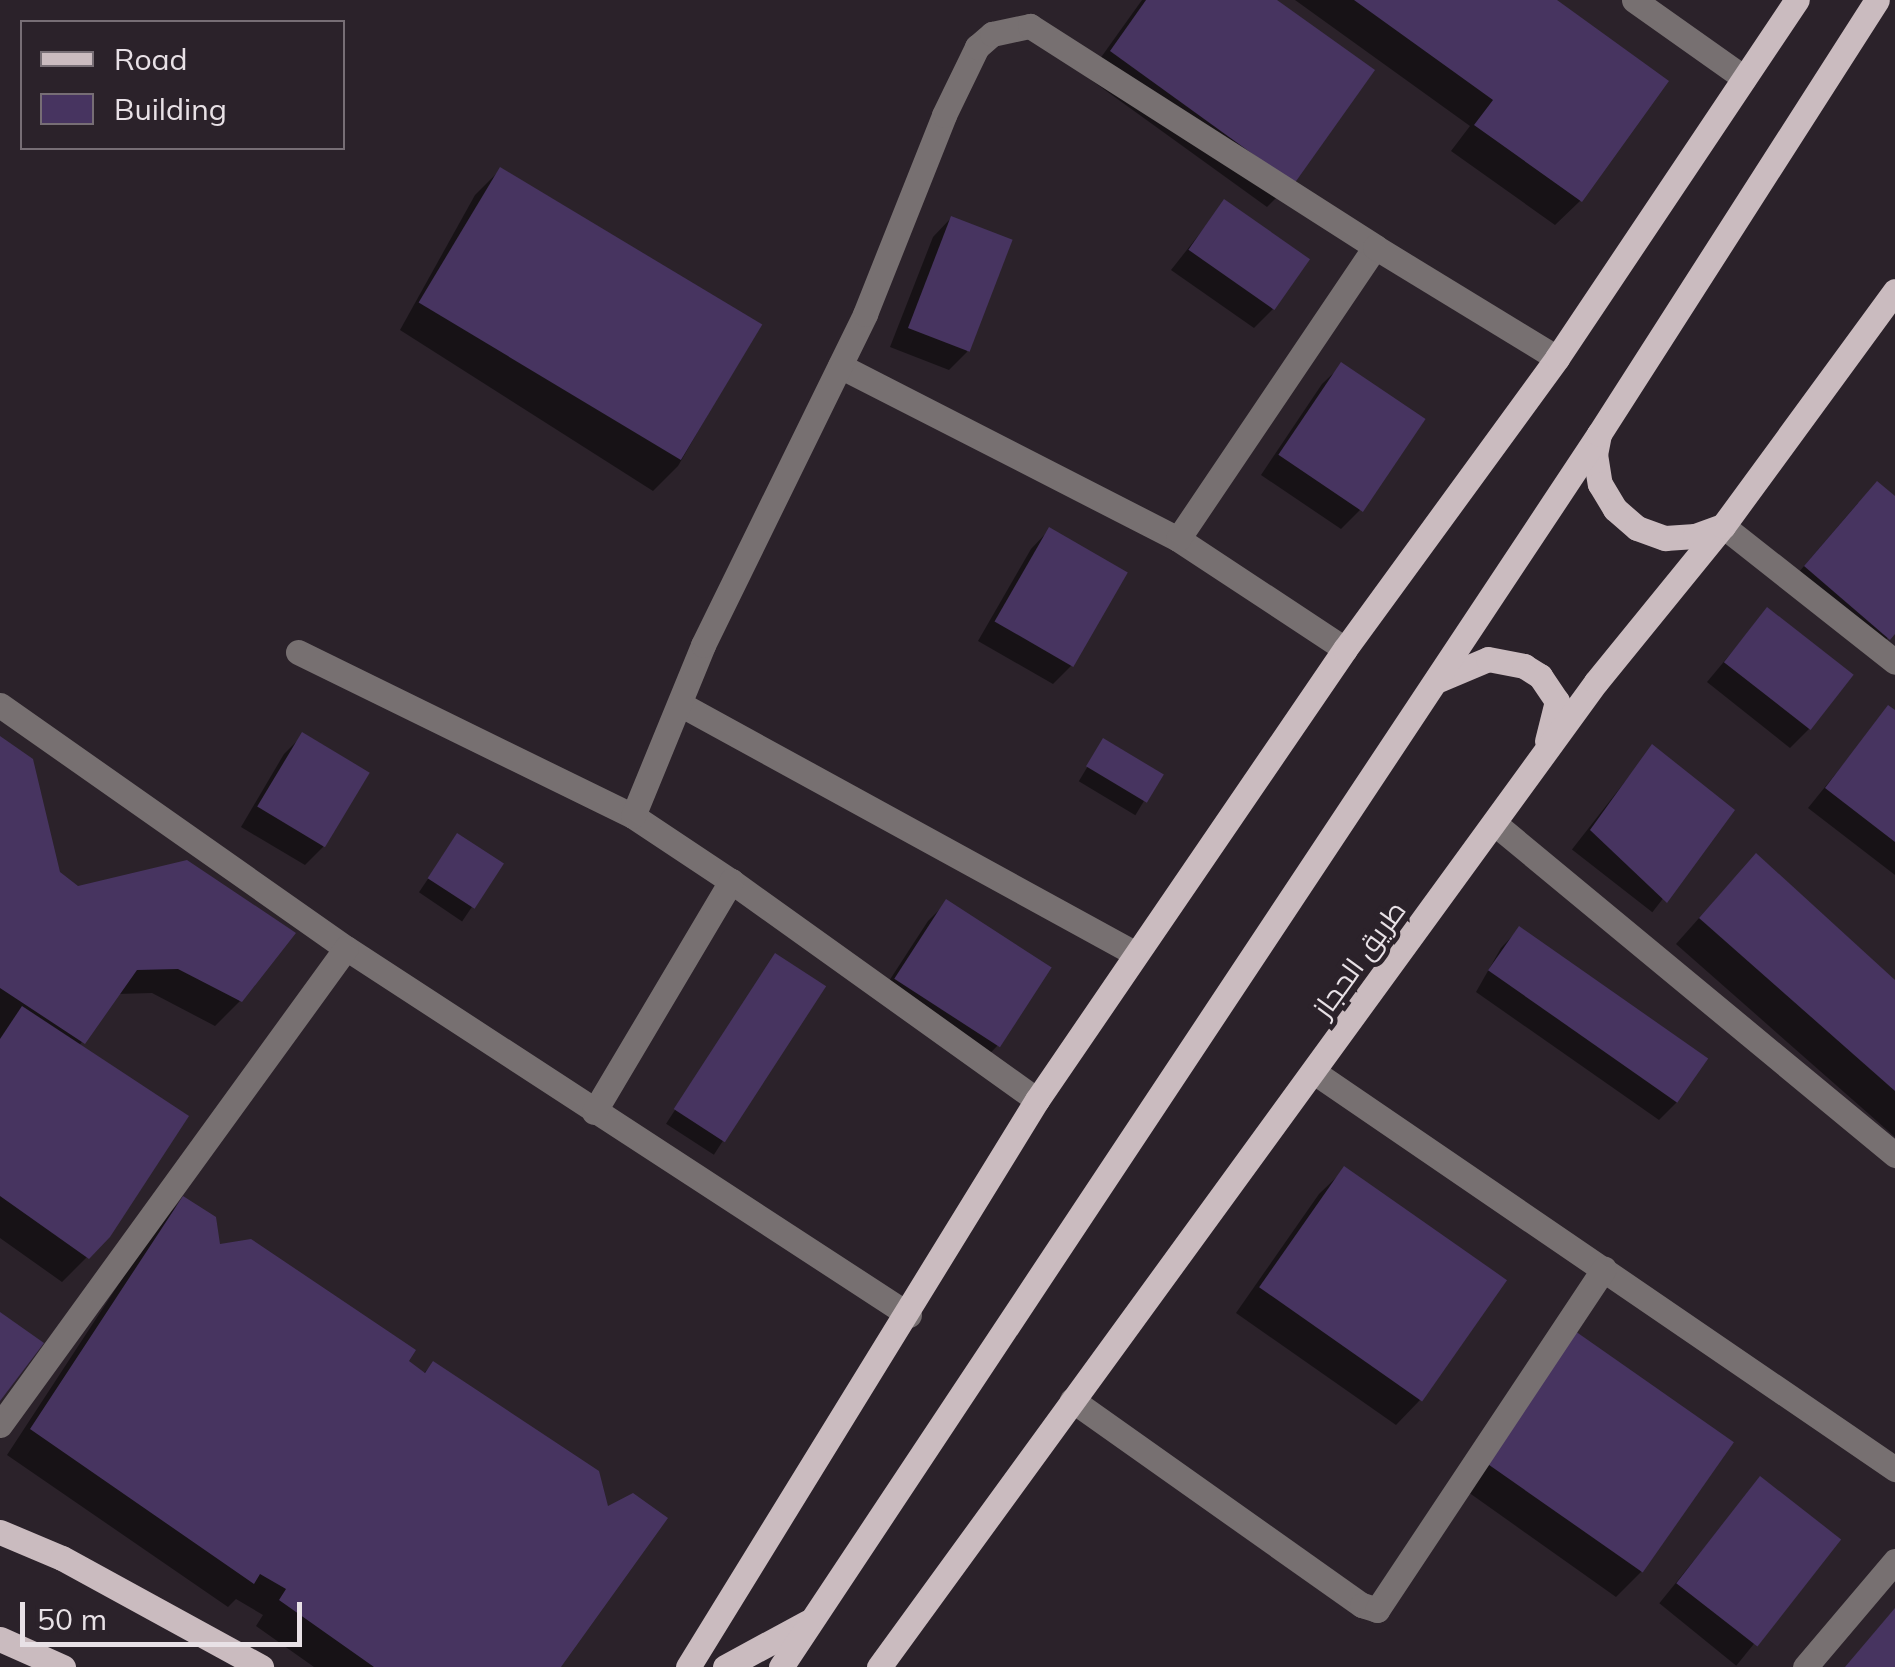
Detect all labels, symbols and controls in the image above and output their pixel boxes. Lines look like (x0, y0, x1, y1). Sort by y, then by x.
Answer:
legend (20, 20, 345, 150)
text: Road (114, 40, 188, 78)
text: Building (114, 90, 227, 128)
street label: طريق الحجاز (1305, 894, 1413, 1024)
scale bar (25, 1582, 308, 1644)
text: 50 m (37, 1600, 107, 1638)

